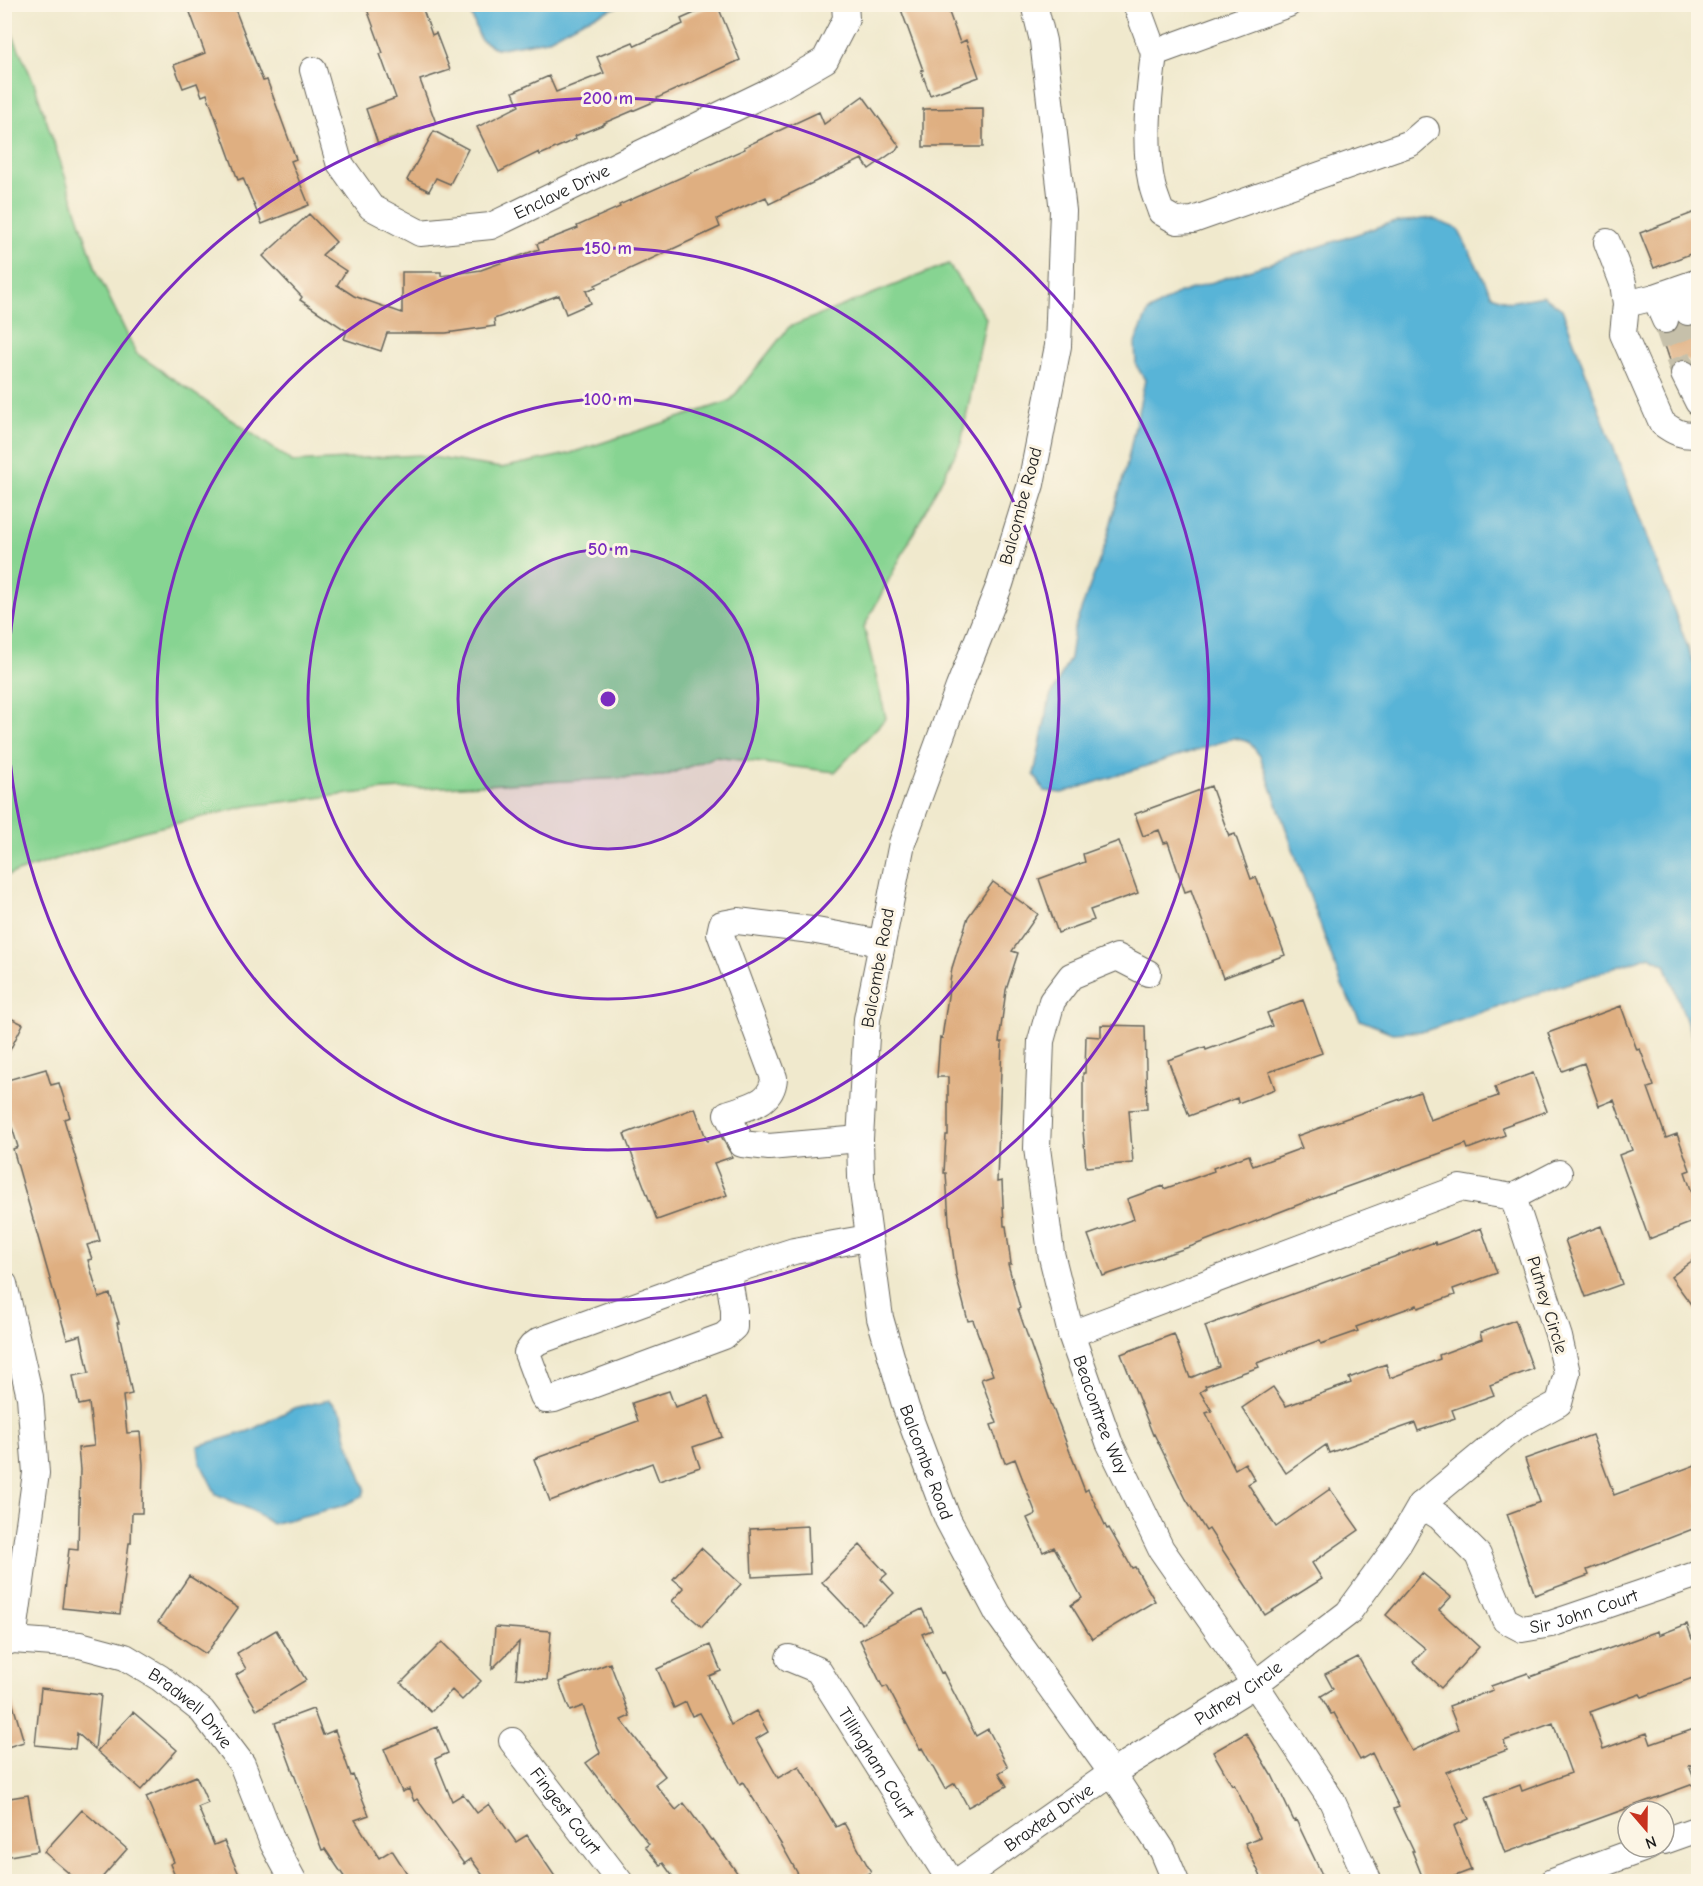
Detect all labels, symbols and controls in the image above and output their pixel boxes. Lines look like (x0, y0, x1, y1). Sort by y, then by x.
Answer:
text: 200 m (583, 88, 633, 109)
street label: Enclave Drive (510, 160, 613, 224)
text: 150 m (584, 238, 632, 259)
text: 100 m (584, 389, 632, 410)
street label: Balcombe Road (995, 445, 1047, 567)
text: 50 m (588, 539, 628, 560)
centre of rings (598, 689, 618, 709)
street label: Balcombe Road (857, 907, 899, 1029)
street label: Putney Circle (1522, 1254, 1572, 1356)
street label: Beacontree Way (1069, 1352, 1134, 1478)
street label: Balcombe Road (895, 1402, 957, 1522)
street label: Sir John Court (1528, 1584, 1641, 1638)
street label: Putney Circle (1191, 1657, 1286, 1730)
street label: Bradwell Drive (145, 1663, 237, 1752)
street label: Tillingham Court (834, 1703, 919, 1823)
street label: Fingest Court (526, 1763, 606, 1859)
street label: Braxted Drive (1000, 1779, 1097, 1856)
north arrow (1616, 1799, 1676, 1859)
text: N (1643, 1832, 1659, 1852)

